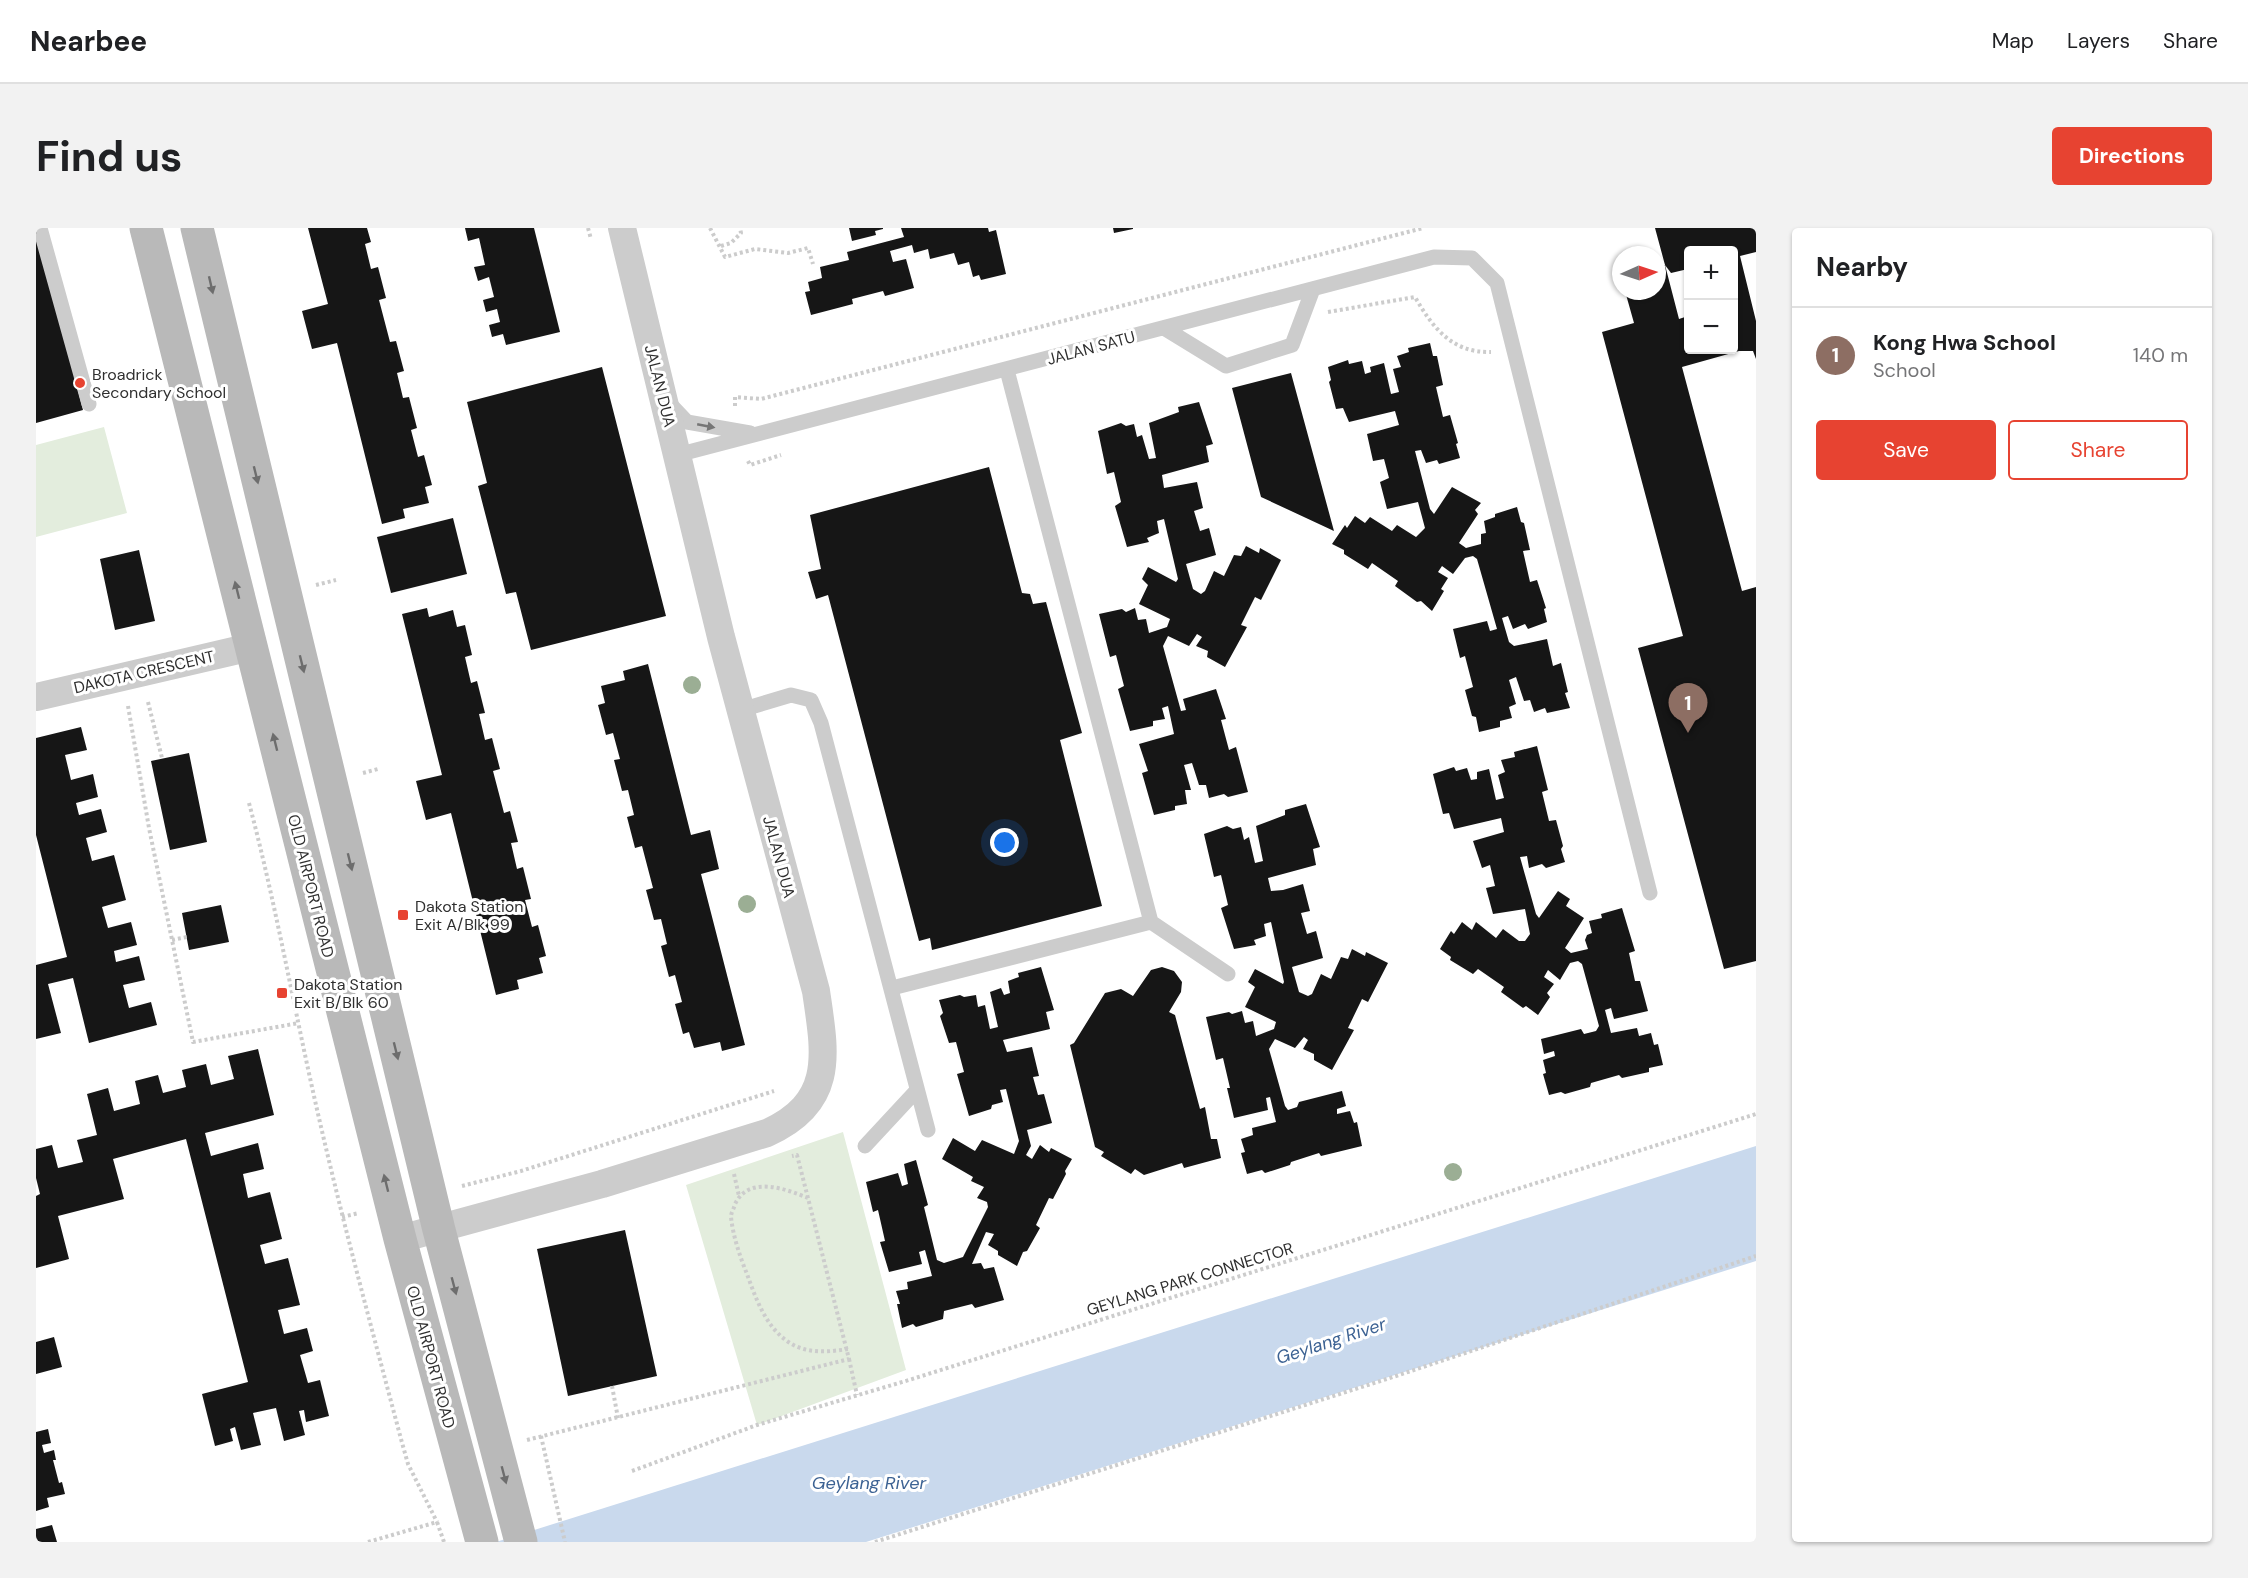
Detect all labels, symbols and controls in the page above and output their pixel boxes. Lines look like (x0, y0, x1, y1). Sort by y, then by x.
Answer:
text: Nearbee (30, 23, 147, 60)
text: Map (1992, 27, 2034, 55)
text: Layers (2067, 27, 2130, 55)
text: Share (2163, 27, 2218, 55)
button: Directions (2052, 127, 2212, 185)
text: Find us (36, 129, 182, 184)
north arrow (1612, 246, 1666, 300)
map controls (1684, 246, 1738, 354)
button: + (1684, 246, 1738, 300)
text: Nearby (1816, 250, 1908, 284)
one-way arrow (206, 276, 216, 294)
button: − (1684, 300, 1738, 354)
street label: JALAN SATU (1045, 326, 1137, 370)
text: Kong Hwa School (1873, 328, 2056, 357)
text: 1 (1832, 342, 1839, 368)
text: 140 m (2133, 342, 2188, 368)
street label: JALAN DUA (640, 343, 680, 430)
text: School (1873, 357, 1936, 383)
place label: Broadrick Secondary School (92, 364, 226, 403)
marker: Broadrick Secondary School (73, 376, 87, 390)
button: Save (1816, 420, 1996, 480)
button: Share (2008, 420, 2188, 480)
one-way arrow (697, 422, 716, 431)
one-way arrow (252, 465, 261, 484)
one-way arrow (232, 581, 242, 599)
street label: DAKOTA CRESCENT (72, 646, 216, 698)
one-way arrow (298, 655, 307, 674)
pin: 1 (1668, 684, 1708, 733)
one-way arrow (269, 732, 279, 751)
street label: OLD AIRPORT ROAD (283, 812, 339, 960)
street label: JALAN DUA (758, 814, 800, 901)
your location (990, 828, 1019, 857)
one-way arrow (346, 853, 355, 872)
place label: Dakota Station Exit A/Blk 99 (415, 896, 523, 935)
marker: Dakota Station Exit A/Blk 99 (396, 908, 410, 922)
place label: Dakota Station Exit B/Blk 60 (294, 974, 402, 1013)
marker: Dakota Station Exit B/Blk 60 (275, 986, 289, 1000)
one-way arrow (391, 1042, 401, 1061)
one-way arrow (381, 1173, 391, 1192)
street label: GEYLANG PARK CONNECTOR (1084, 1238, 1296, 1320)
one-way arrow (450, 1277, 460, 1295)
street label: OLD AIRPORT ROAD (402, 1283, 460, 1431)
water label: Geylang River (1273, 1312, 1390, 1370)
one-way arrow (500, 1466, 510, 1484)
water label: Geylang River (812, 1471, 927, 1495)

